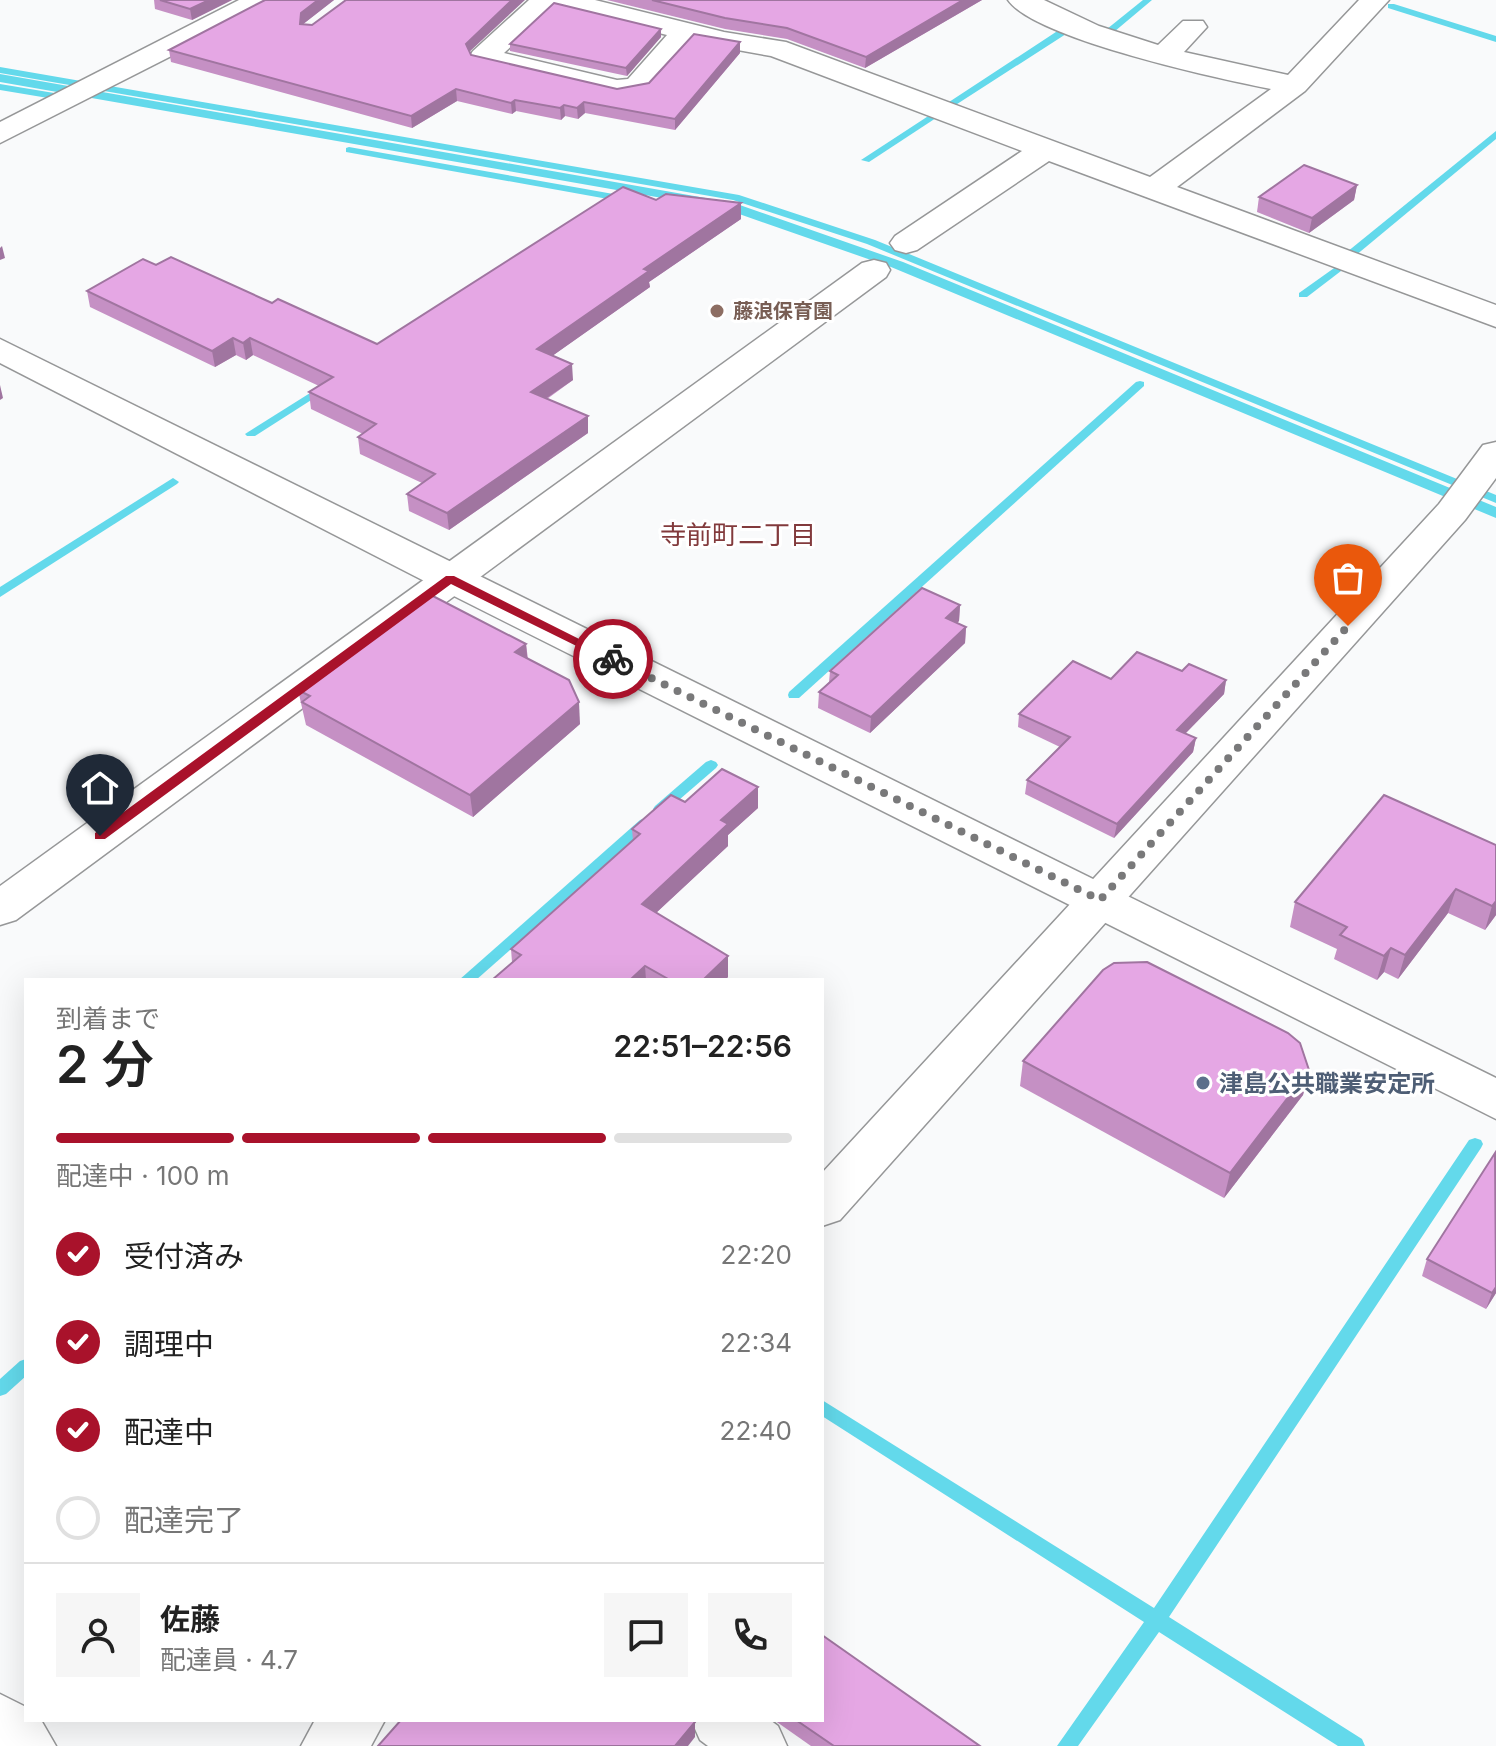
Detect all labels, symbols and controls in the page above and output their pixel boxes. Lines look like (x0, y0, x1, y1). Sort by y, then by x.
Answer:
place label: 藤浪保育園 (733, 299, 833, 323)
marker: 藤浪保育園 (708, 302, 726, 320)
district label: 寺前町二丁目 (660, 519, 816, 550)
pin (1314, 544, 1382, 626)
icon: bag (1326, 556, 1370, 600)
courier (573, 619, 653, 699)
icon: bike (591, 637, 635, 681)
pin (66, 754, 134, 836)
icon: home (78, 766, 122, 810)
text: 到着まで (56, 1003, 160, 1034)
text: 22:51–22:56 (613, 1028, 792, 1064)
text: 2 分 (56, 1033, 154, 1096)
place label: 津島公共職業安定所 (1219, 1069, 1435, 1098)
marker: 津島公共職業安定所 (1194, 1074, 1212, 1092)
text: 配達中 · 100 m (56, 1160, 230, 1191)
icon: check (56, 1232, 100, 1276)
text: 受付済み (124, 1238, 244, 1274)
text: 22:20 (721, 1239, 792, 1270)
icon: check (56, 1320, 100, 1364)
text: 調理中 (124, 1326, 214, 1362)
text: 22:34 (720, 1327, 792, 1358)
icon: check (56, 1408, 100, 1452)
text: 配達中 (124, 1414, 214, 1450)
text: 22:40 (720, 1415, 792, 1446)
text: 配達完了 (124, 1502, 244, 1538)
button: person (56, 1593, 140, 1677)
button: chat (604, 1593, 688, 1677)
button: phone (708, 1593, 792, 1677)
text: 佐藤 (160, 1601, 220, 1637)
text: 配達員 · 4.7 (160, 1644, 298, 1675)

